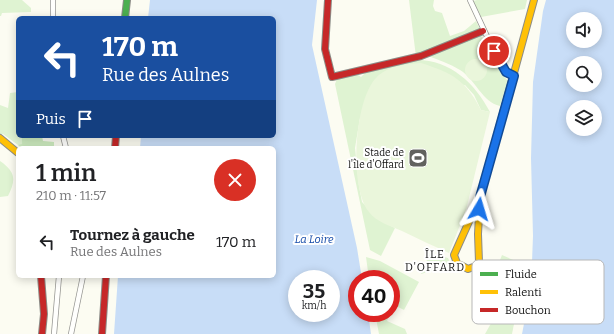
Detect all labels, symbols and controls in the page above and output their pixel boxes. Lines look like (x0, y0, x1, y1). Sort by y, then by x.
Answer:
map controls (566, 12, 602, 136)
button: sound (566, 12, 602, 48)
text: 170 m (102, 30, 178, 63)
icon: left (36, 32, 88, 84)
pin (477, 34, 511, 68)
icon: arrive (483, 40, 505, 62)
button: search (566, 56, 602, 92)
text: Rue des Aulnes (102, 64, 229, 86)
button: layers (566, 100, 602, 136)
icon: arrive (74, 108, 96, 130)
text: Puis (36, 110, 66, 128)
place label: Stade de l'île d'Offard (348, 147, 404, 171)
sports icon: Stade de l'île d'Offard (407, 147, 429, 169)
text: 1 min (36, 159, 96, 187)
button: close (214, 159, 256, 201)
text: 210 m · 11:57 (36, 188, 106, 203)
position arrow (458, 188, 500, 230)
text: Tournez à gauche (70, 226, 195, 244)
icon: left (36, 231, 58, 253)
text: 170 m (216, 233, 256, 251)
water label: La Loire (294, 233, 334, 246)
text: Rue des Aulnes (70, 244, 162, 259)
district label: ÎLE D'OFFARD (405, 247, 465, 274)
legend (472, 260, 604, 324)
text: Fluide (505, 268, 537, 281)
speed limit sign: 40 (348, 270, 400, 322)
text: 35 (303, 279, 325, 303)
text: Ralenti (505, 286, 542, 299)
text: km/h (302, 300, 326, 312)
text: Bouchon (505, 304, 551, 317)

